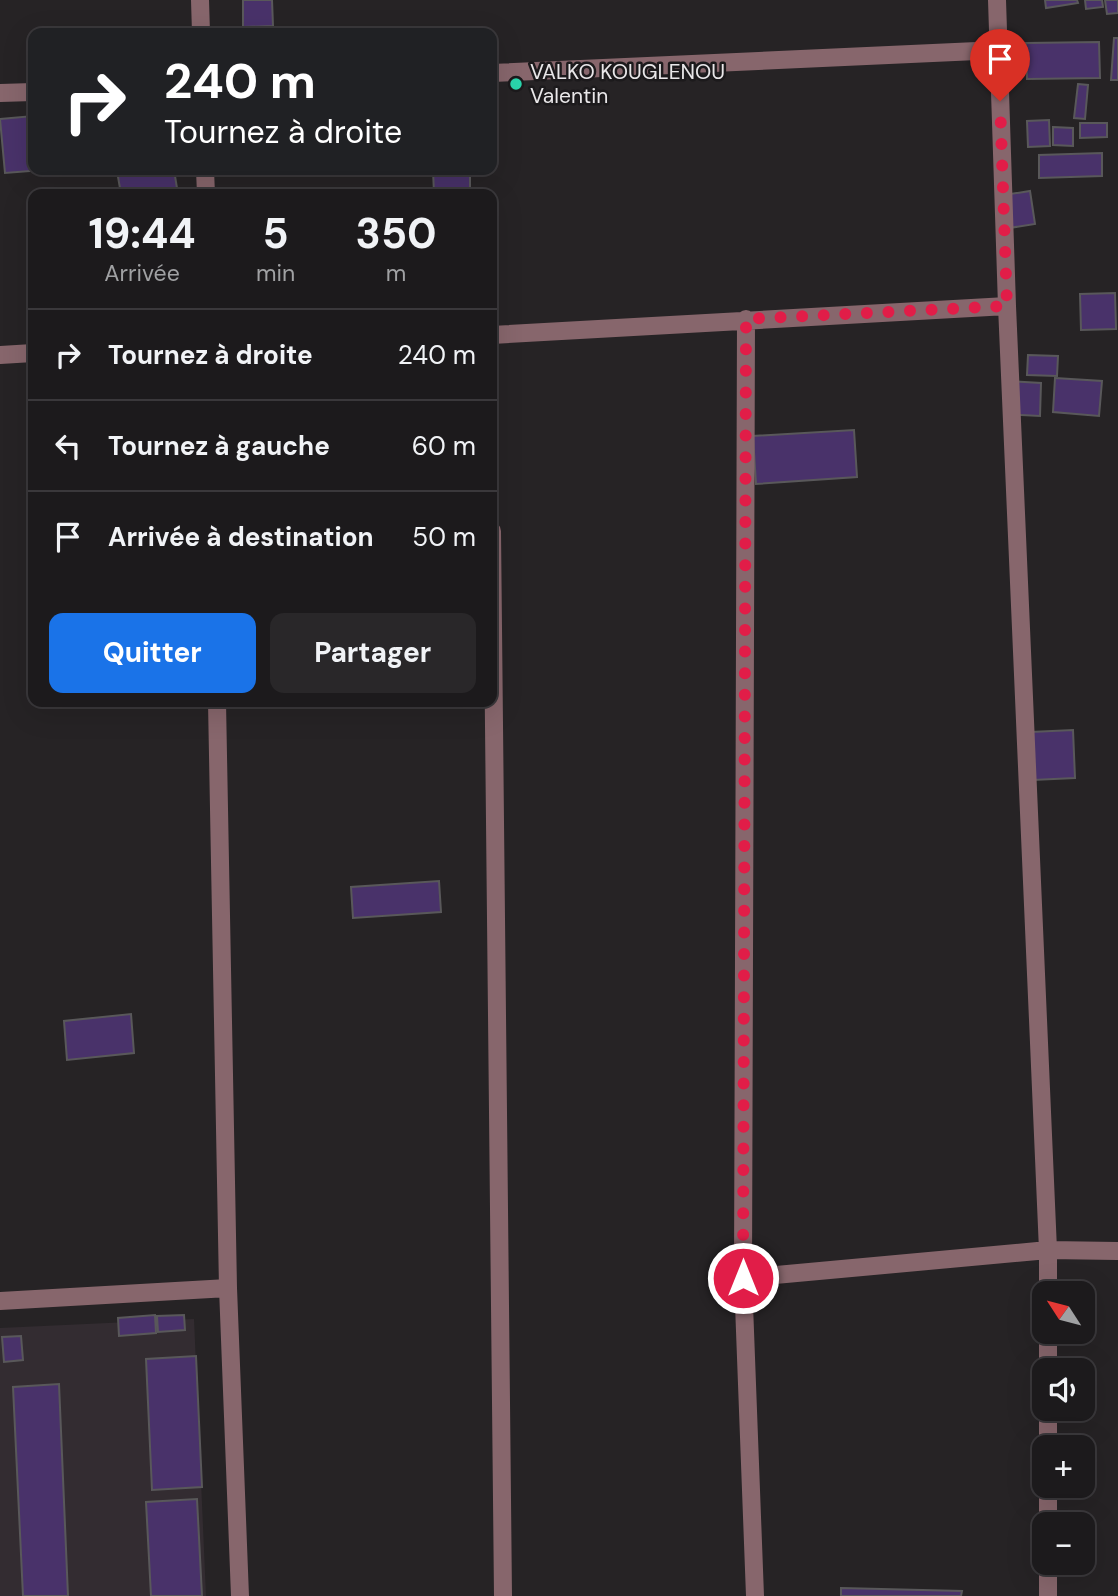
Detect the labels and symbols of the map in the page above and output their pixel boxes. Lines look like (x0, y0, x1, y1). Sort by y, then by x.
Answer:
pin (970, 29, 1030, 101)
place label: VALKO KOUGLENOU Valentin (530, 58, 725, 110)
marker: VALKO KOUGLENOU Valentin (508, 76, 524, 92)
position arrow (706, 1241, 780, 1315)
north arrow (1032, 1281, 1096, 1344)

